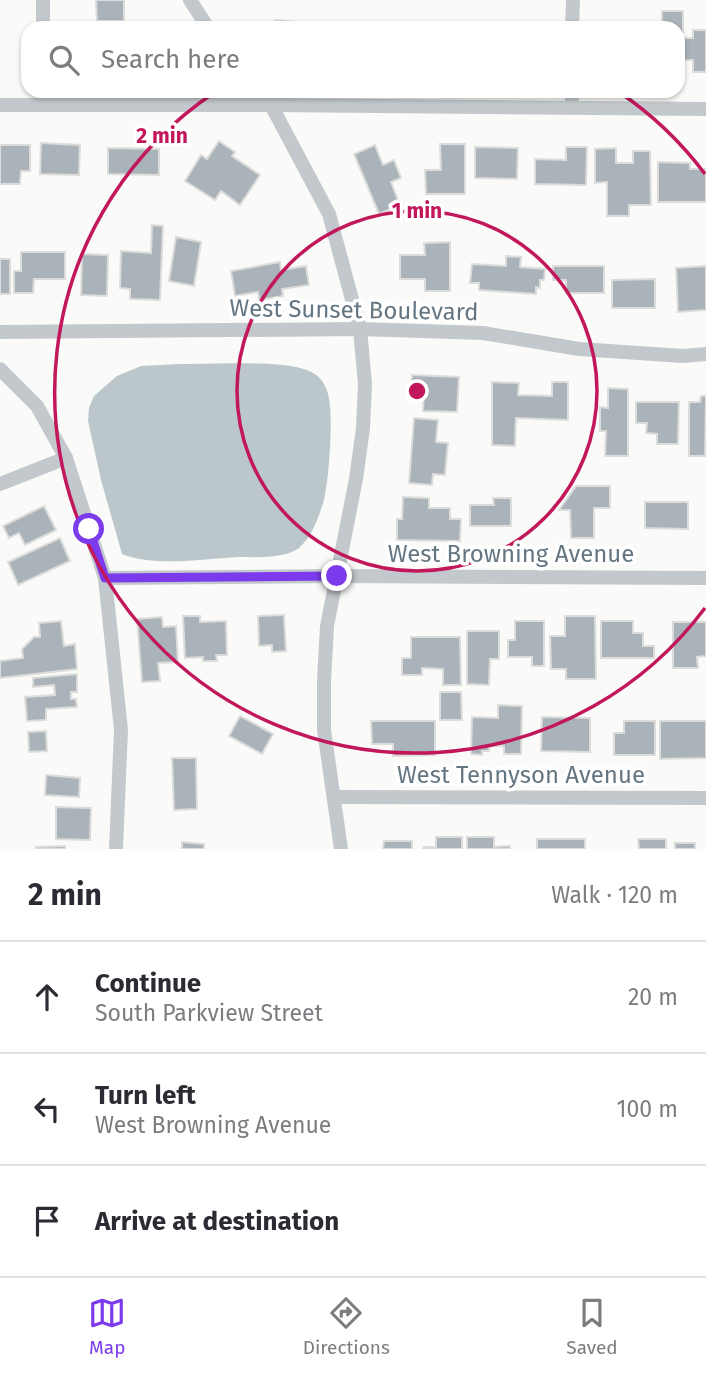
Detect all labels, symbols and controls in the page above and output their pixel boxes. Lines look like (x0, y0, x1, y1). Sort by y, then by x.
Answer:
search box (21, 21, 685, 98)
icon: search (45, 41, 83, 79)
text: Search here (101, 44, 240, 75)
text: 2 min (136, 123, 188, 149)
text: 1 min (392, 198, 442, 224)
street label: West Sunset Boulevard (229, 294, 479, 326)
centre of rings (405, 379, 429, 403)
route start (73, 513, 104, 544)
street label: West Browning Avenue (388, 540, 634, 568)
route end (321, 560, 352, 591)
street label: West Tennyson Avenue (397, 761, 645, 789)
text: 2 min (28, 877, 102, 913)
text: Walk · 120 m (551, 881, 678, 909)
text: Continue (95, 968, 201, 999)
icon: ahead (28, 978, 66, 1016)
text: 20 m (628, 983, 678, 1011)
text: South Parkview Street (95, 999, 323, 1027)
text: Turn left (95, 1080, 196, 1111)
icon: left (28, 1090, 66, 1128)
text: 100 m (617, 1095, 678, 1123)
text: West Browning Avenue (95, 1111, 331, 1139)
icon: arrive (28, 1202, 66, 1240)
text: Arrive at destination (95, 1206, 339, 1237)
tab: Map (88, 1294, 126, 1359)
tab: Directions (303, 1294, 390, 1359)
tab: Saved (566, 1294, 618, 1359)

